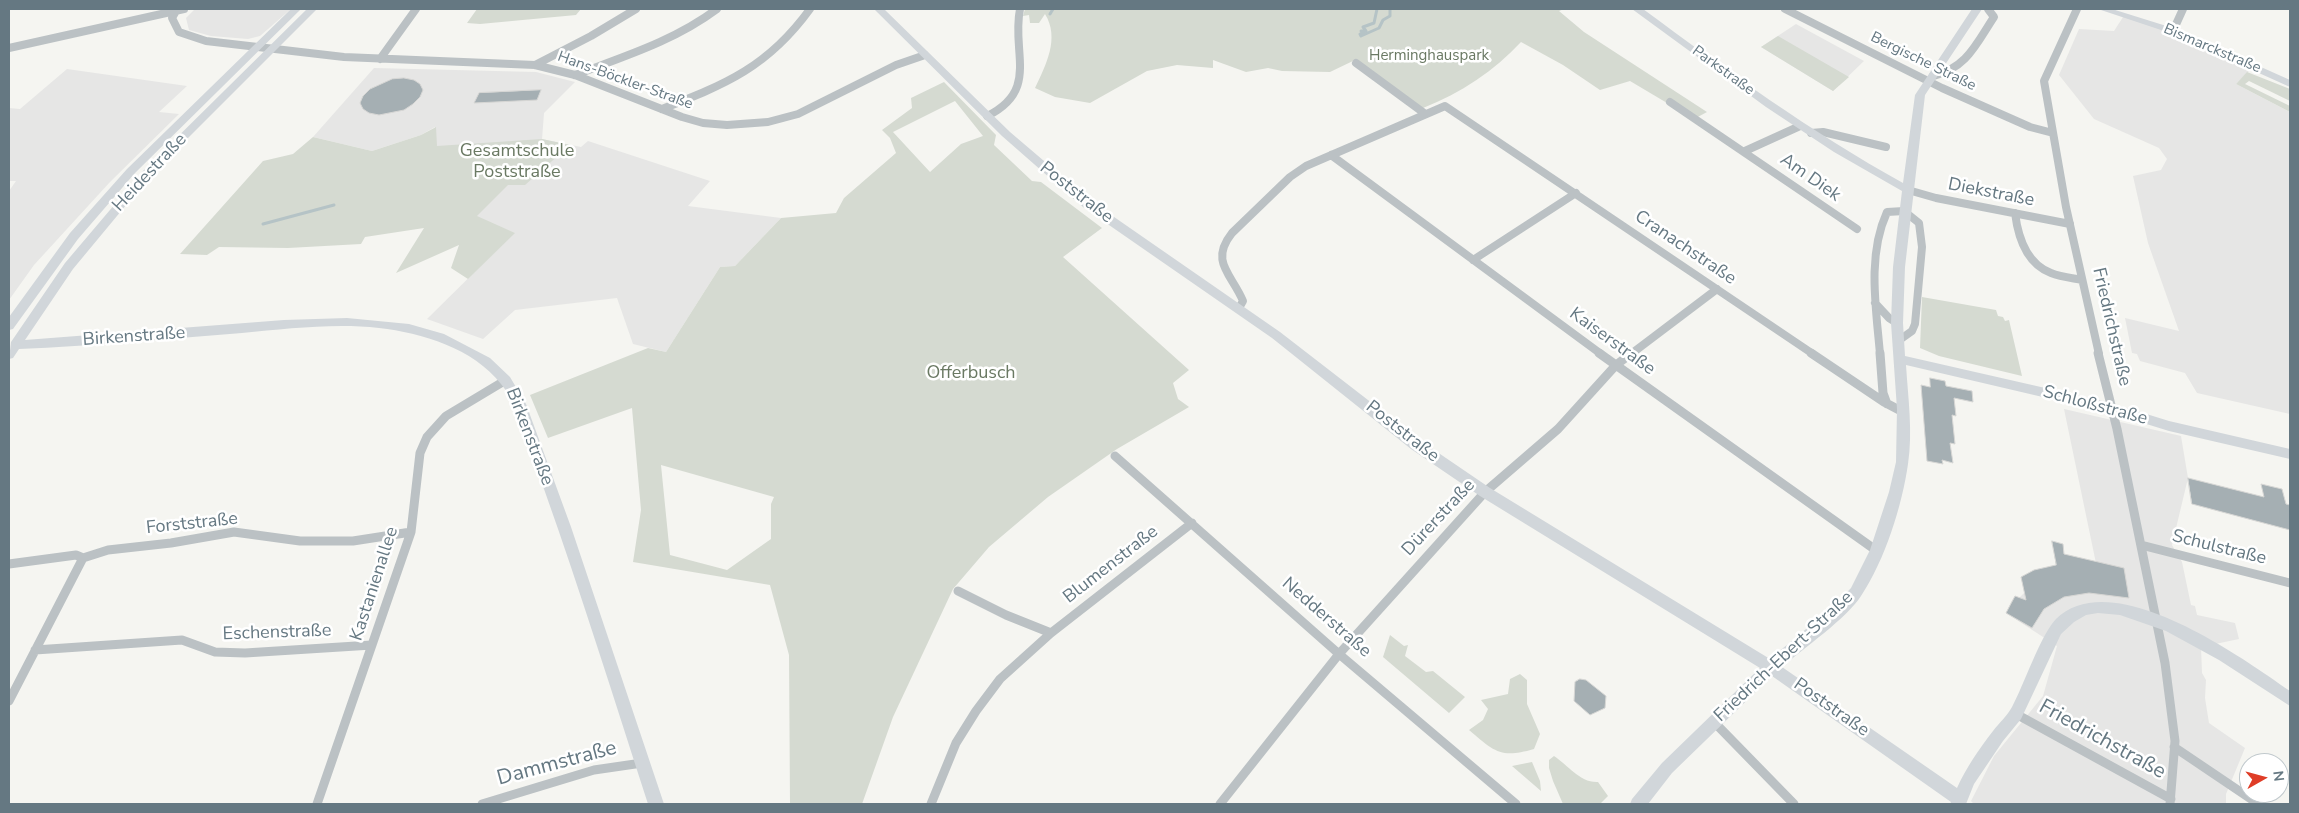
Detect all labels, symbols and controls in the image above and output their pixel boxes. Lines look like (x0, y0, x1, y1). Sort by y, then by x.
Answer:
street label: Bismarckstraße (2161, 20, 2263, 78)
street label: Bergische Straße (1867, 29, 1979, 95)
street label: Parkstraße (1688, 42, 1758, 100)
park label: Herminghauspark (1369, 47, 1489, 65)
street label: Hans-Böckler-Straße (555, 48, 695, 114)
street label: Heidestraße (108, 129, 192, 217)
park label: Gesamtschule Poststraße (460, 141, 574, 183)
street label: Am Diek (1775, 149, 1845, 207)
street label: Poststraße (1035, 158, 1117, 228)
street label: Diekstraße (1946, 174, 2036, 212)
street label: Cranachstraße (1630, 206, 1740, 290)
street label: Friedrichstraße (2087, 266, 2135, 388)
street label: Kaiserstraße (1565, 304, 1659, 380)
street label: Birkenstraße (82, 323, 186, 351)
park label: Offerbusch (926, 363, 1016, 385)
street label: Schloßstraße (2040, 382, 2150, 430)
street label: Birkenstraße (501, 385, 557, 489)
street label: Poststraße (1361, 397, 1443, 467)
street label: Dürerstraße (1398, 475, 1480, 561)
street label: Forststraße (145, 508, 239, 540)
street label: Blumenstraße (1059, 521, 1163, 609)
street label: Kastanienallee (346, 524, 404, 644)
street label: Schulstraße (2170, 526, 2268, 570)
street label: Nedderstraße (1277, 573, 1375, 663)
street label: Friedrich-Ebert-Straße (1710, 587, 1858, 727)
street label: Eschenstraße (222, 620, 332, 646)
street label: Poststraße (1789, 674, 1873, 742)
street label: Friedrichstraße (2034, 695, 2170, 785)
street label: Dammstraße (495, 736, 619, 792)
north arrow (2239, 753, 2289, 803)
text: N (2268, 770, 2288, 783)

